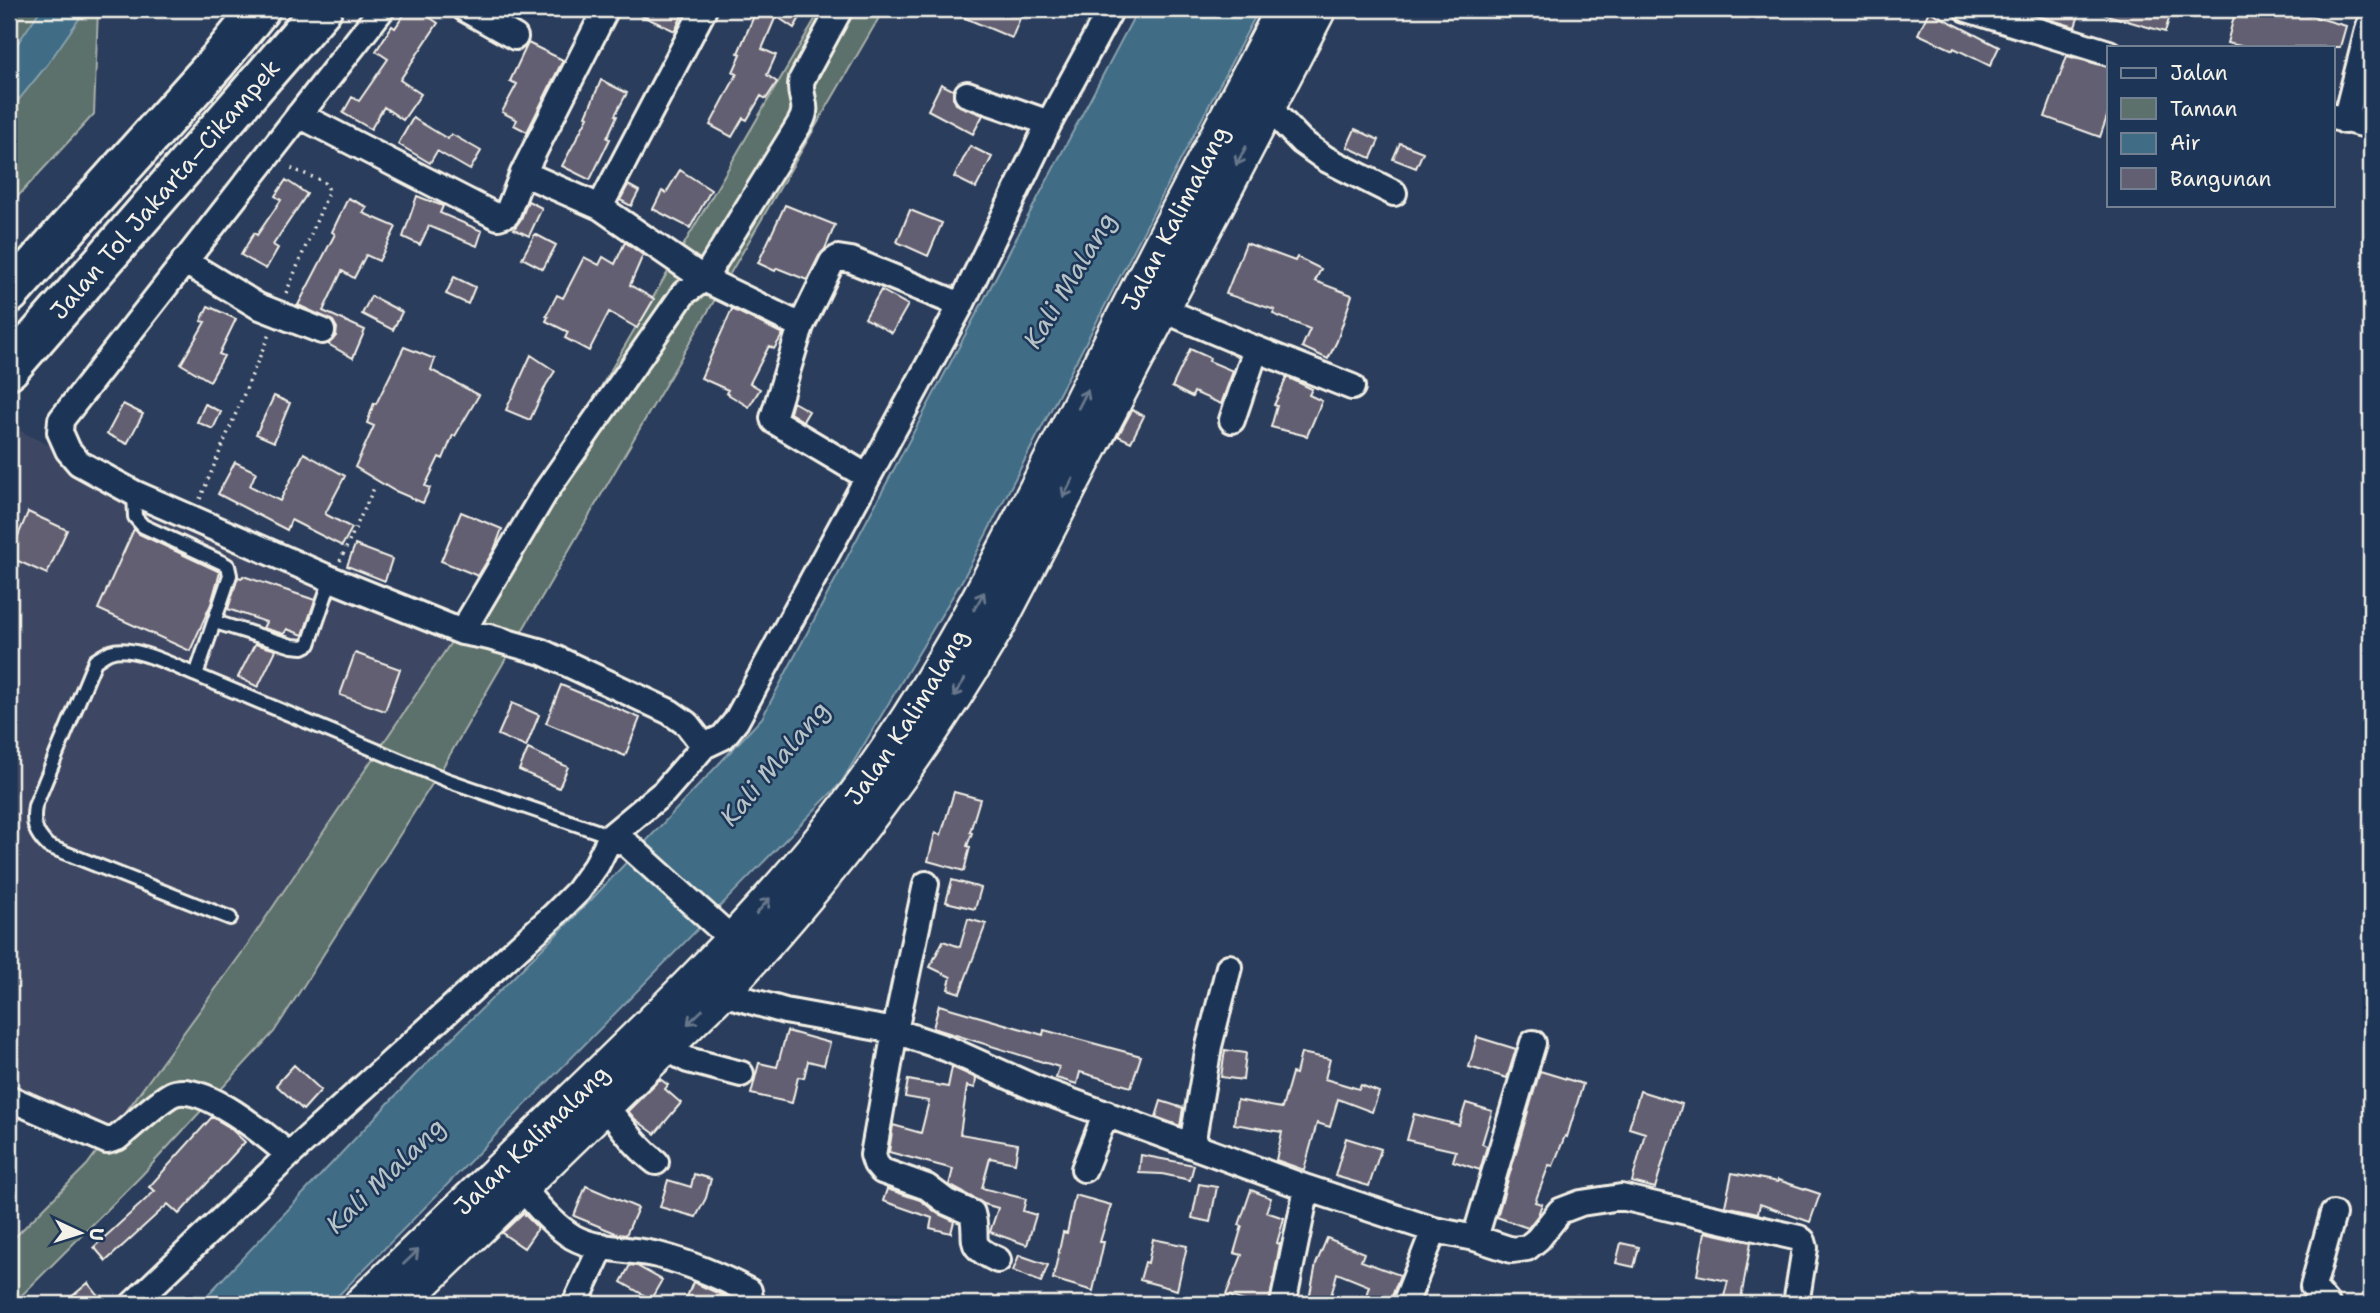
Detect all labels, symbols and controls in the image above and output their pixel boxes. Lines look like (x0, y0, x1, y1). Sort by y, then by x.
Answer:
legend (2107, 46, 2334, 206)
street label: Jalan Tol Jakarta–Cikampek (43, 52, 287, 326)
text: Jalan (2170, 59, 2228, 87)
text: Taman (2170, 95, 2238, 123)
street label: Jalan Kalimalang (1114, 120, 1236, 316)
text: Air (2170, 129, 2201, 157)
one-way arrow (1234, 145, 1247, 166)
text: Bangunan (2170, 165, 2271, 193)
water label: Kali Malang (1014, 205, 1124, 355)
one-way arrow (1076, 389, 1090, 410)
one-way arrow (1061, 477, 1074, 498)
one-way arrow (972, 592, 986, 612)
street label: Jalan Kalimalang (838, 623, 975, 812)
one-way arrow (952, 678, 967, 697)
water label: Kali Malang (711, 693, 837, 833)
one-way arrow (755, 898, 771, 916)
one-way arrow (686, 1009, 703, 1026)
street label: Jalan Kalimalang (447, 1058, 616, 1222)
water label: Kali Malang (318, 1109, 452, 1241)
north arrow (46, 1198, 116, 1268)
text: U (84, 1227, 109, 1242)
one-way arrow (402, 1248, 419, 1265)

